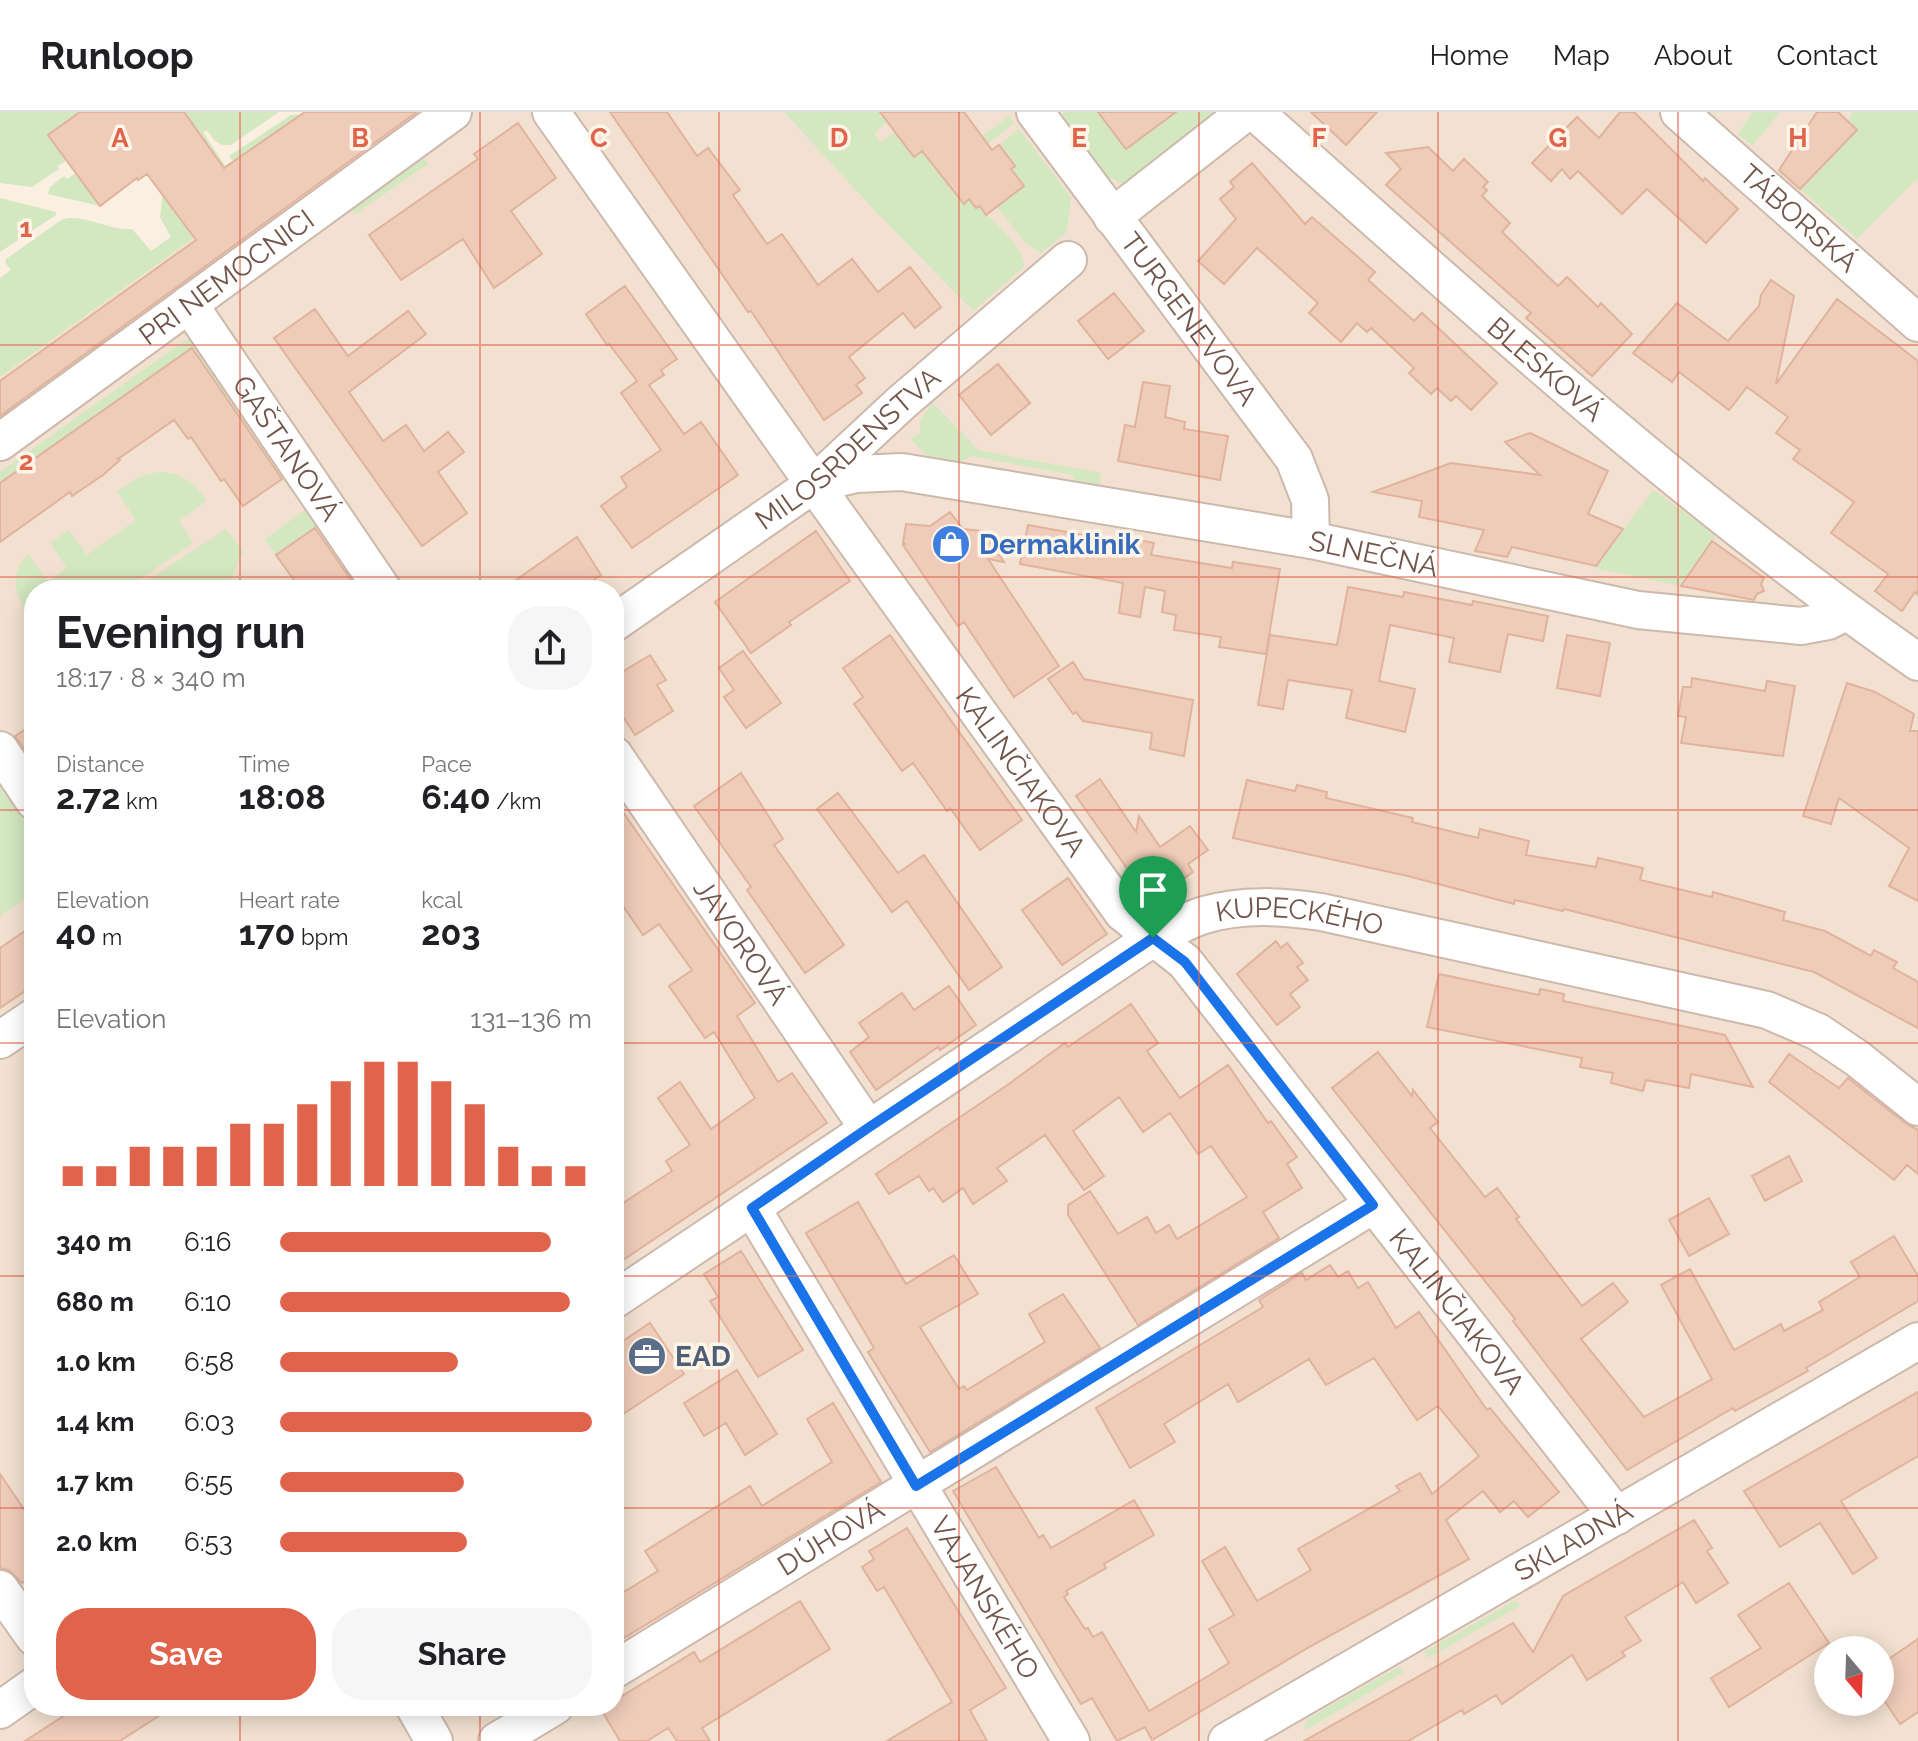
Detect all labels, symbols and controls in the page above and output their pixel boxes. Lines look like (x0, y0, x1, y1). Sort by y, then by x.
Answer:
text: Runloop (40, 33, 194, 78)
text: Home (1429, 39, 1509, 72)
text: Map (1553, 39, 1610, 72)
text: About (1654, 39, 1733, 72)
text: Contact (1777, 39, 1878, 72)
text: A (111, 123, 129, 153)
text: B (351, 123, 369, 153)
text: C (590, 123, 608, 153)
text: D (830, 123, 848, 153)
text: E (1071, 123, 1087, 153)
text: F (1312, 123, 1327, 153)
text: G (1549, 123, 1567, 153)
text: H (1788, 123, 1808, 153)
street label: TÁBORSKÁ (1733, 157, 1865, 279)
street label: PRI NEMOCNICI (133, 203, 320, 352)
text: 1 (20, 213, 33, 243)
street label: TURGENEVOVA (1114, 226, 1265, 412)
street label: BLESKOVÁ (1481, 310, 1610, 428)
street label: MILOSRDENSTVA (749, 361, 947, 536)
street label: GAŠTANOVÁ (226, 369, 348, 527)
text: 2 (19, 446, 33, 476)
shop icon: Dermaklinik (930, 523, 972, 565)
street label: SLNEČNÁ (1306, 524, 1442, 583)
place label: Dermaklinik (979, 528, 1140, 561)
button: share (508, 606, 592, 690)
text: Evening run (56, 607, 305, 658)
text: 18:17 · 8 × 340 m (56, 663, 246, 693)
street label: KALINČIAKOVA (949, 681, 1093, 863)
text: Distance (56, 751, 144, 777)
text: Time (239, 751, 290, 777)
text: Pace (421, 751, 472, 777)
text: 2.72 (56, 777, 120, 817)
text: 18:08 (239, 777, 326, 817)
text: 6:40 (421, 777, 491, 817)
text: km (120, 788, 158, 814)
text: /km (491, 788, 541, 814)
pin (1119, 856, 1187, 938)
icon: arrive (1131, 868, 1175, 912)
street label: JAVOROVÁ (687, 873, 796, 1011)
text: Elevation (56, 887, 149, 913)
text: Heart rate (239, 887, 340, 913)
text: kcal (421, 887, 462, 913)
street label: KUPECKÉHO (1213, 891, 1386, 942)
text: 40 (56, 913, 96, 953)
text: 170 (239, 913, 295, 953)
text: 203 (421, 913, 480, 953)
text: m (96, 924, 122, 950)
text: bpm (295, 924, 348, 950)
text: Elevation (56, 1004, 166, 1034)
text: 131–136 m (470, 1004, 592, 1034)
street label: KALINČIAKOVA (1383, 1222, 1532, 1400)
text: 340 m (56, 1227, 132, 1257)
text: 6:16 (184, 1227, 231, 1257)
text: 680 m (56, 1287, 134, 1317)
text: 6:10 (184, 1287, 232, 1317)
office icon: EAD (626, 1335, 668, 1377)
place label: EAD (675, 1340, 731, 1373)
text: 1.0 km (56, 1347, 136, 1377)
text: 6:58 (184, 1347, 234, 1377)
text: 1.4 km (56, 1407, 135, 1437)
text: 6:03 (184, 1407, 234, 1437)
text: 1.7 km (56, 1467, 134, 1497)
text: 6:55 (184, 1467, 233, 1497)
street label: DÚHOVÁ (771, 1492, 890, 1582)
street label: SKLADNÁ (1508, 1494, 1638, 1588)
street label: VAJANSKÉHO (924, 1510, 1046, 1685)
text: 2.0 km (56, 1527, 137, 1557)
text: 6:53 (184, 1527, 233, 1557)
button: Save (56, 1608, 316, 1700)
button: Share (332, 1608, 592, 1700)
north arrow (1814, 1636, 1894, 1716)
map controls (1814, 1636, 1894, 1716)

